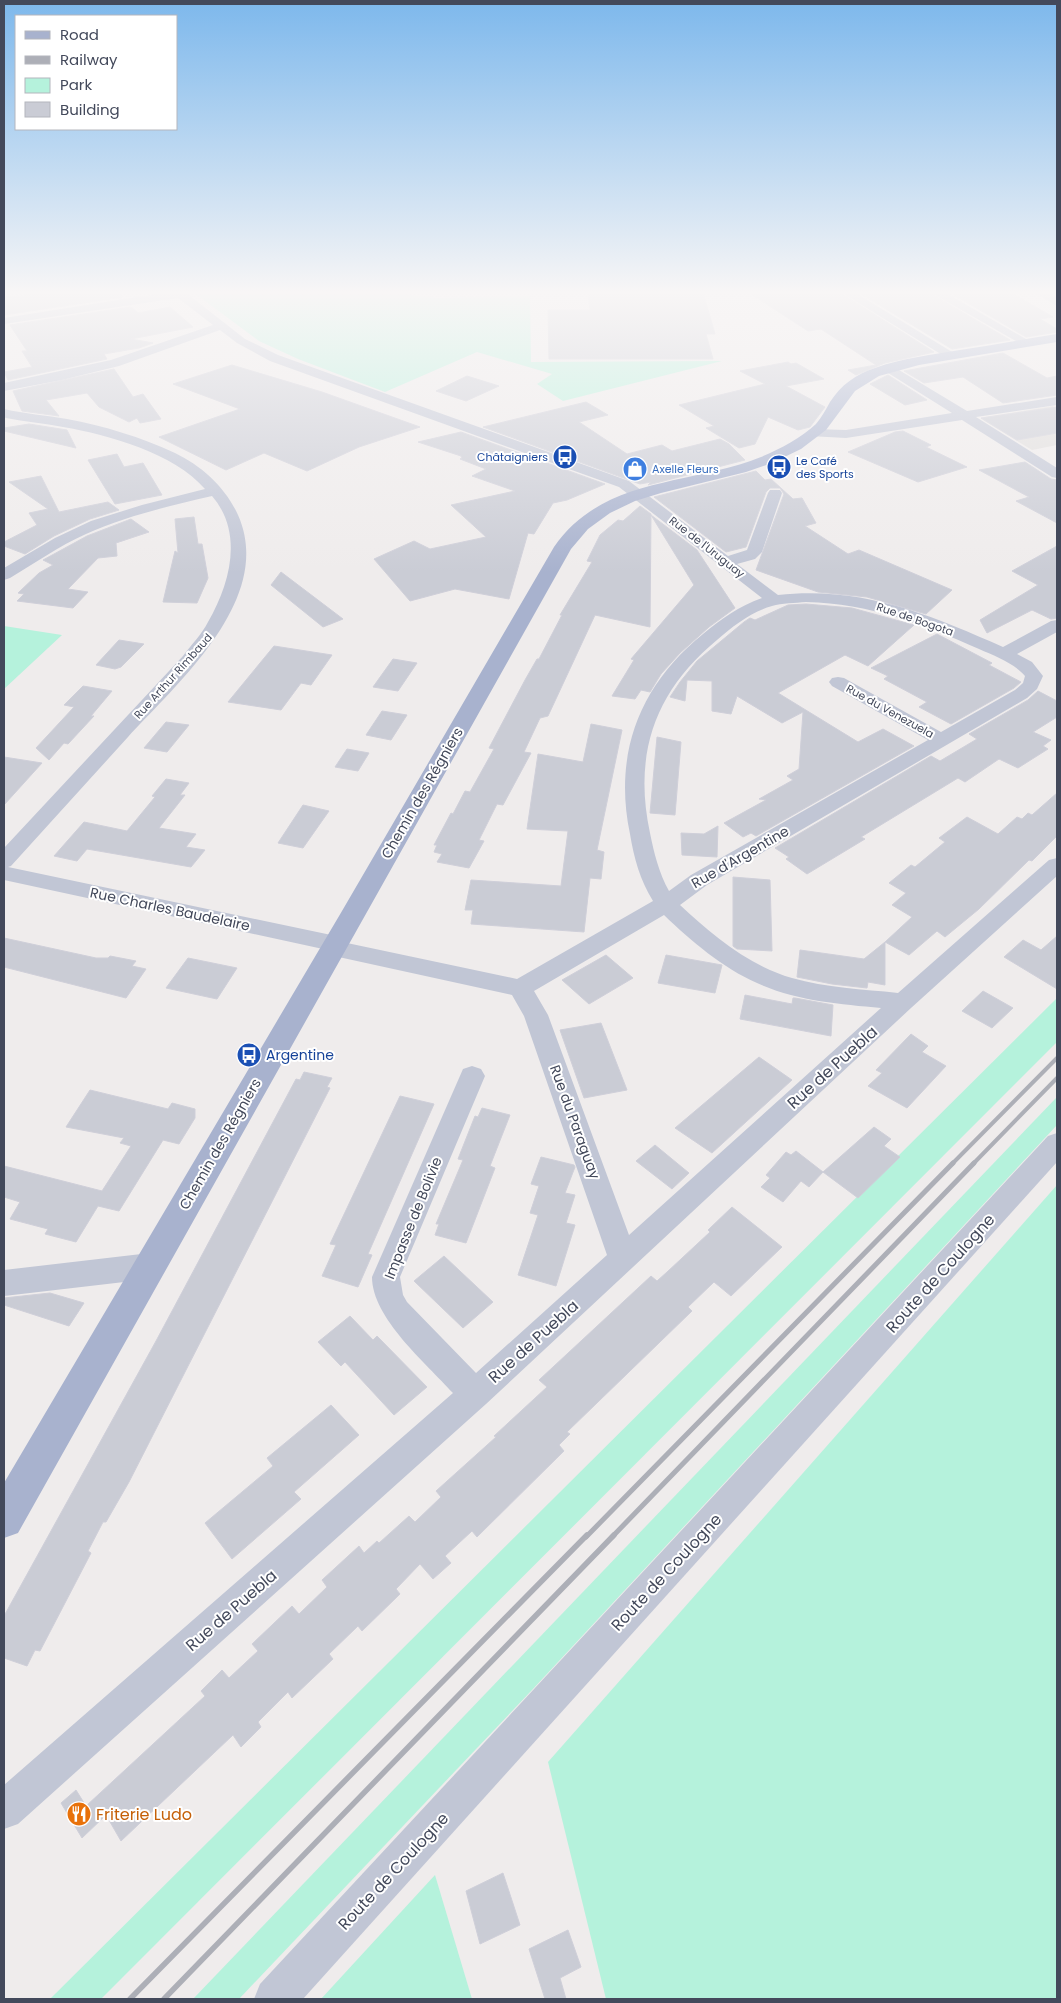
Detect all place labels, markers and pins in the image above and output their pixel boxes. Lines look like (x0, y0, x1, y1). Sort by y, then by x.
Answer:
bus stop icon: Châtaigniers (552, 444, 578, 470)
place label: Châtaigniers (477, 449, 548, 465)
place label: Le Café des Sports (796, 453, 854, 482)
bus stop icon: Le Café des Sports (766, 454, 792, 480)
shop icon: Axelle Fleurs (622, 456, 648, 482)
place label: Axelle Fleurs (652, 461, 719, 477)
bus stop icon: Argentine (236, 1042, 262, 1068)
place label: Argentine (266, 1045, 334, 1065)
restaurant icon: Friterie Ludo (66, 1801, 92, 1827)
place label: Friterie Ludo (96, 1803, 192, 1826)

